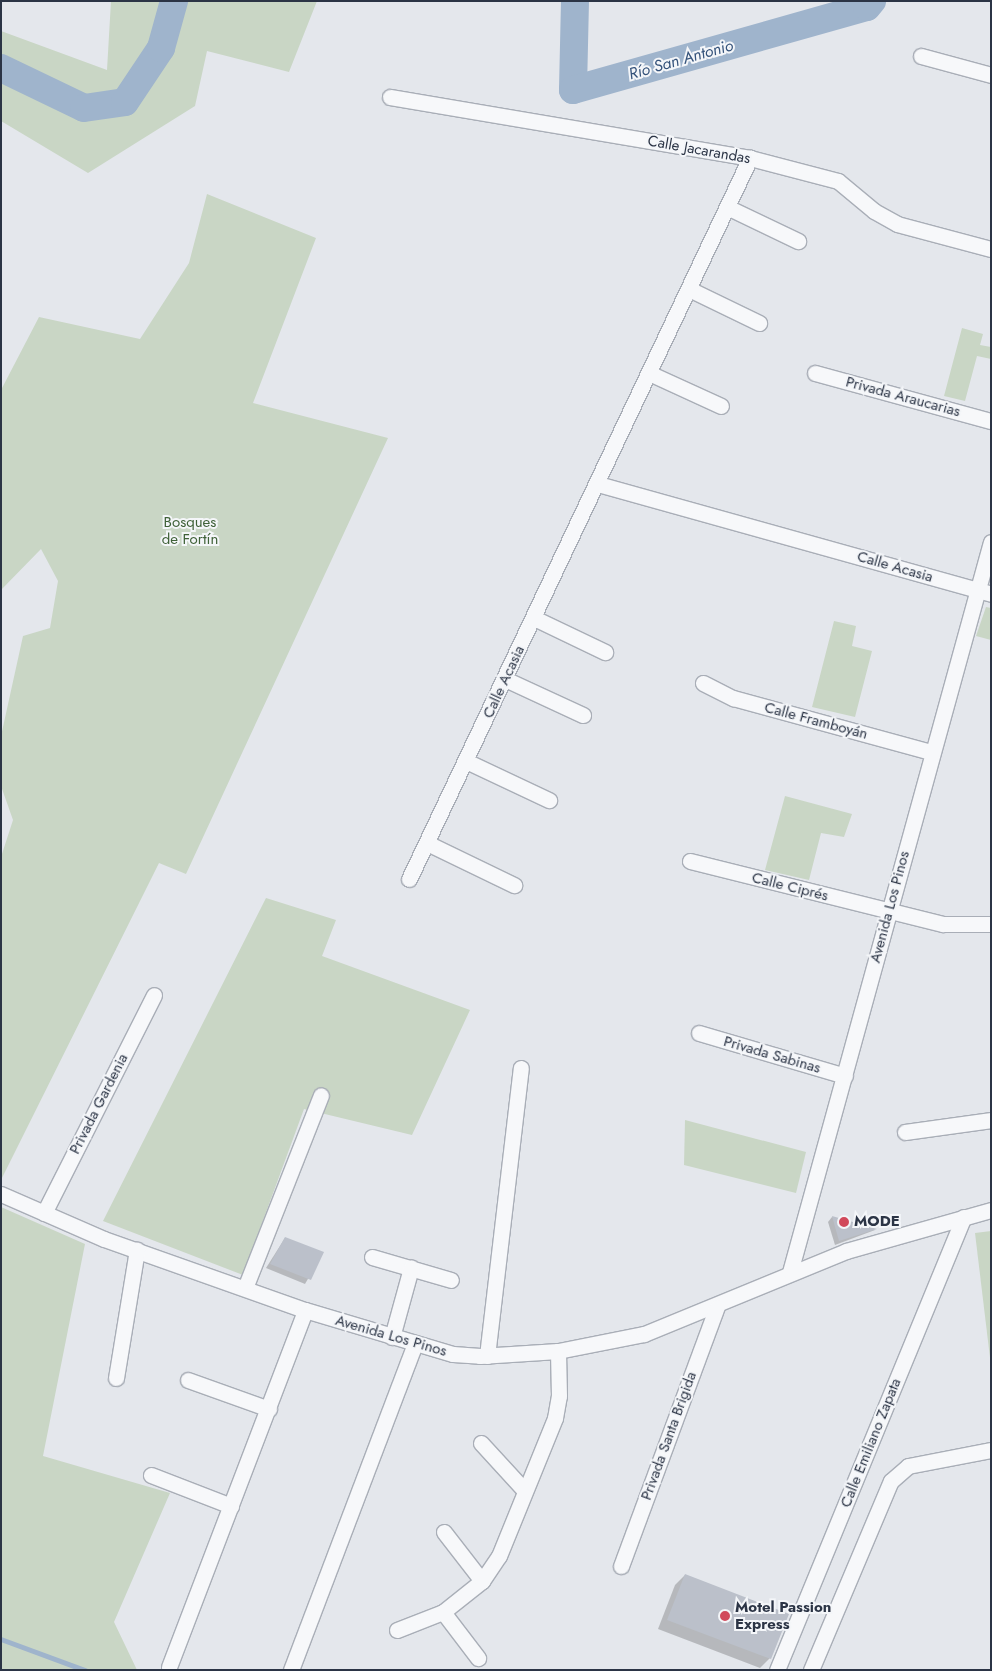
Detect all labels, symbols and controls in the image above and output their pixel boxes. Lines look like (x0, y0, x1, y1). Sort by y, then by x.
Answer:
water label: Río San Antonio (627, 36, 735, 84)
street label: Calle Jacarandas (646, 132, 752, 168)
street label: Privada Araucarias (844, 373, 962, 421)
park label: Bosques de Fortín (162, 513, 218, 548)
street label: Calle Acasia (855, 548, 935, 586)
street label: Calle Acasia (479, 643, 529, 721)
street label: Calle Framboyán (762, 699, 870, 743)
street label: Avenida Los Pinos (866, 849, 914, 965)
street label: Calle Ciprés (750, 869, 830, 905)
street label: Privada Sabinas (721, 1033, 823, 1077)
street label: Privada Gardenia (66, 1051, 132, 1157)
place label: MODE (854, 1213, 900, 1231)
marker: MODE (838, 1216, 850, 1228)
street label: Avenida Los Pinos (333, 1311, 449, 1361)
street label: Privada Santa Brigida (637, 1369, 701, 1503)
street label: Calle Emiliano Zapata (837, 1376, 905, 1510)
place label: Motel Passion Express (735, 1598, 831, 1633)
marker: Motel Passion Express (719, 1610, 731, 1622)

